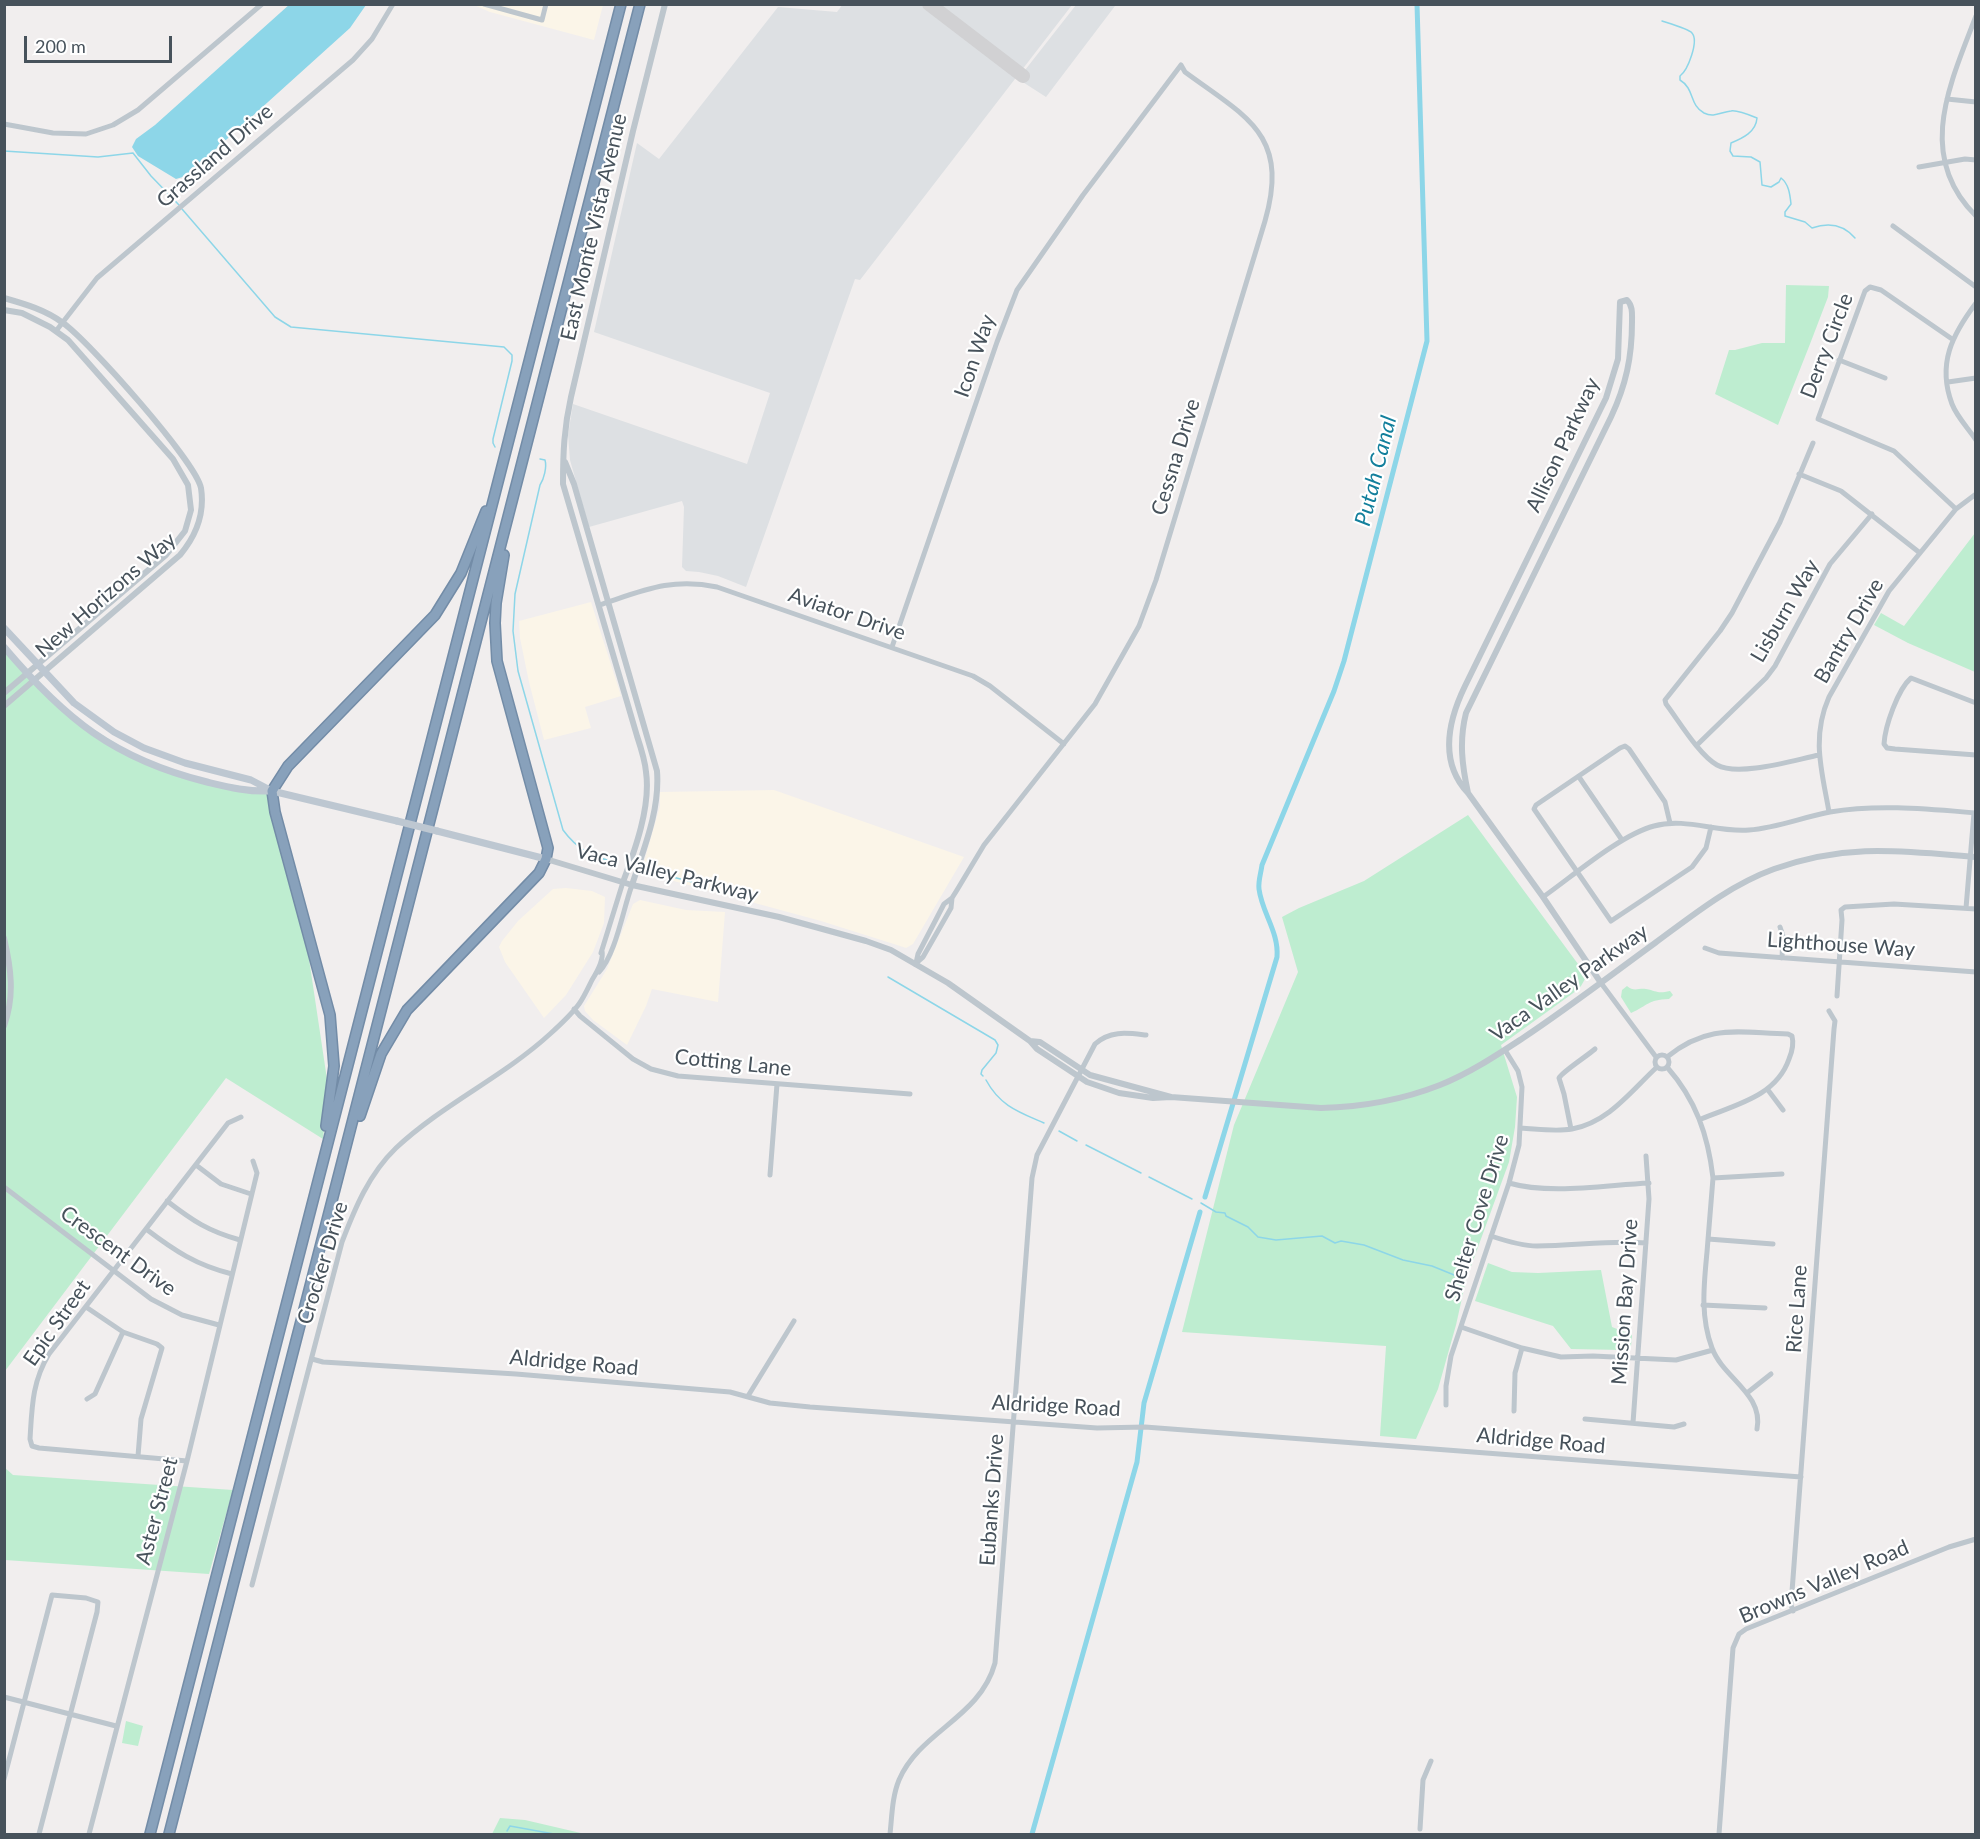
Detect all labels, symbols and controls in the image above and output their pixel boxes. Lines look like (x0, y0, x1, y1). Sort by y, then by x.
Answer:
scale bar (27, 24, 176, 62)
text: 200 m (35, 35, 86, 57)
street label: Grassland Drive (152, 99, 278, 213)
street label: East Monte Vista Avenue (556, 111, 632, 343)
street label: Derry Circle (1795, 290, 1859, 402)
street label: Icon Way (949, 311, 1001, 401)
street label: Allison Parkway (1521, 374, 1605, 516)
street label: Cessna Drive (1146, 396, 1206, 518)
water label: Putah Canal (1350, 413, 1402, 529)
street label: New Horizons Way (31, 527, 181, 663)
street label: Lisburn Way (1745, 555, 1825, 667)
street label: Bantry Drive (1809, 574, 1889, 688)
street label: Aviator Drive (785, 582, 909, 646)
street label: Vaca Valley Parkway (573, 838, 761, 908)
street label: Vaca Valley Parkway (1485, 919, 1653, 1047)
street label: Lighthouse Way (1766, 927, 1916, 963)
street label: Cotting Lane (673, 1044, 793, 1082)
street label: Shelter Cove Drive (1440, 1132, 1514, 1304)
street label: Crocker Drive (292, 1198, 354, 1328)
street label: Crescent Drive (55, 1201, 181, 1301)
street label: Mission Bay Drive (1607, 1218, 1643, 1386)
street label: Rice Lane (1781, 1264, 1813, 1354)
street label: Epic Street (18, 1275, 96, 1371)
street label: Aldridge Road (509, 1345, 639, 1381)
street label: Aldridge Road (991, 1390, 1121, 1422)
street label: Aldridge Road (1476, 1423, 1606, 1459)
street label: Eubanks Drive (975, 1433, 1009, 1567)
street label: Aster Street (131, 1455, 183, 1567)
street label: Browns Valley Road (1735, 1535, 1913, 1629)

